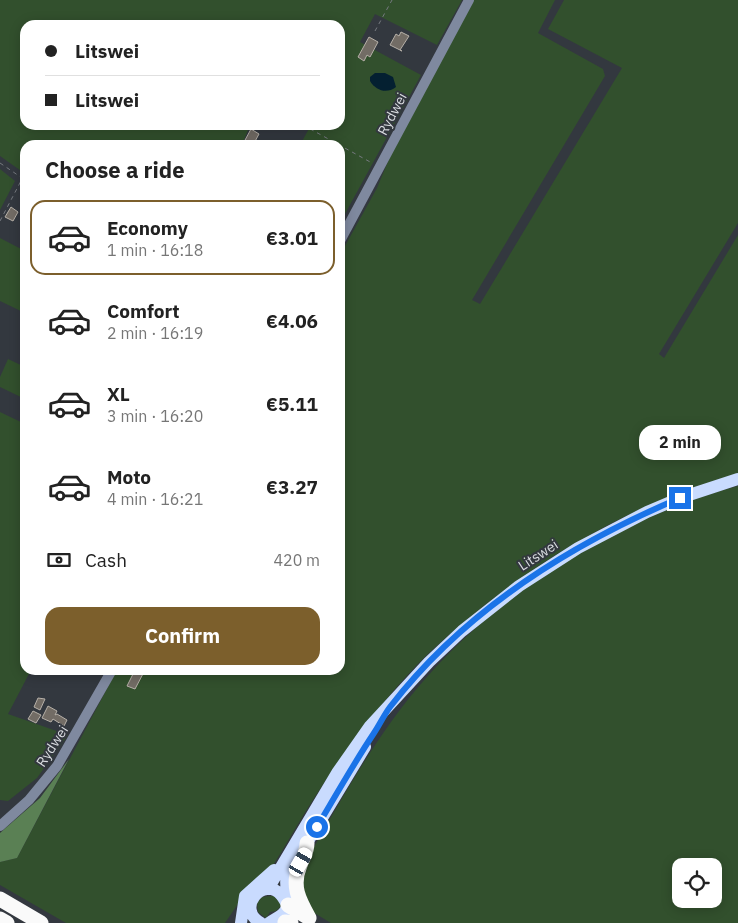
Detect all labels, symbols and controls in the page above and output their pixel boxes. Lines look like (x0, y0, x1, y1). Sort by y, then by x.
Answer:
text: Litswei (75, 39, 139, 63)
text: Litswei (75, 88, 139, 112)
street label: Rydwei (373, 90, 411, 138)
text: Choose a ride (45, 155, 185, 184)
icon: car (47, 215, 92, 260)
text: Economy (107, 216, 188, 240)
text: €3.01 (266, 226, 318, 250)
text: 1 min · 16:18 (107, 240, 203, 260)
icon: car (47, 298, 92, 343)
text: Comfort (107, 299, 180, 323)
text: €4.06 (266, 309, 318, 333)
text: 2 min · 16:19 (107, 323, 203, 343)
icon: car (47, 381, 92, 426)
text: XL (107, 382, 130, 406)
text: €5.11 (266, 392, 318, 416)
text: 3 min · 16:20 (107, 406, 203, 426)
callout: 2 min (639, 426, 721, 460)
text: 2 min (659, 432, 701, 452)
icon: car (47, 464, 92, 509)
text: Moto (107, 465, 151, 489)
text: €3.27 (266, 475, 318, 499)
route end (669, 487, 691, 509)
text: 4 min · 16:21 (107, 489, 203, 509)
street label: Litswei (515, 535, 561, 575)
icon: cash (45, 546, 73, 574)
text: Cash (85, 548, 127, 572)
text: 420 m (273, 550, 320, 570)
button: Confirm (45, 607, 320, 665)
street label: Rydwei (32, 722, 72, 770)
route start (306, 816, 328, 838)
car (287, 845, 314, 879)
map controls (672, 858, 722, 908)
button: locate (672, 858, 722, 908)

